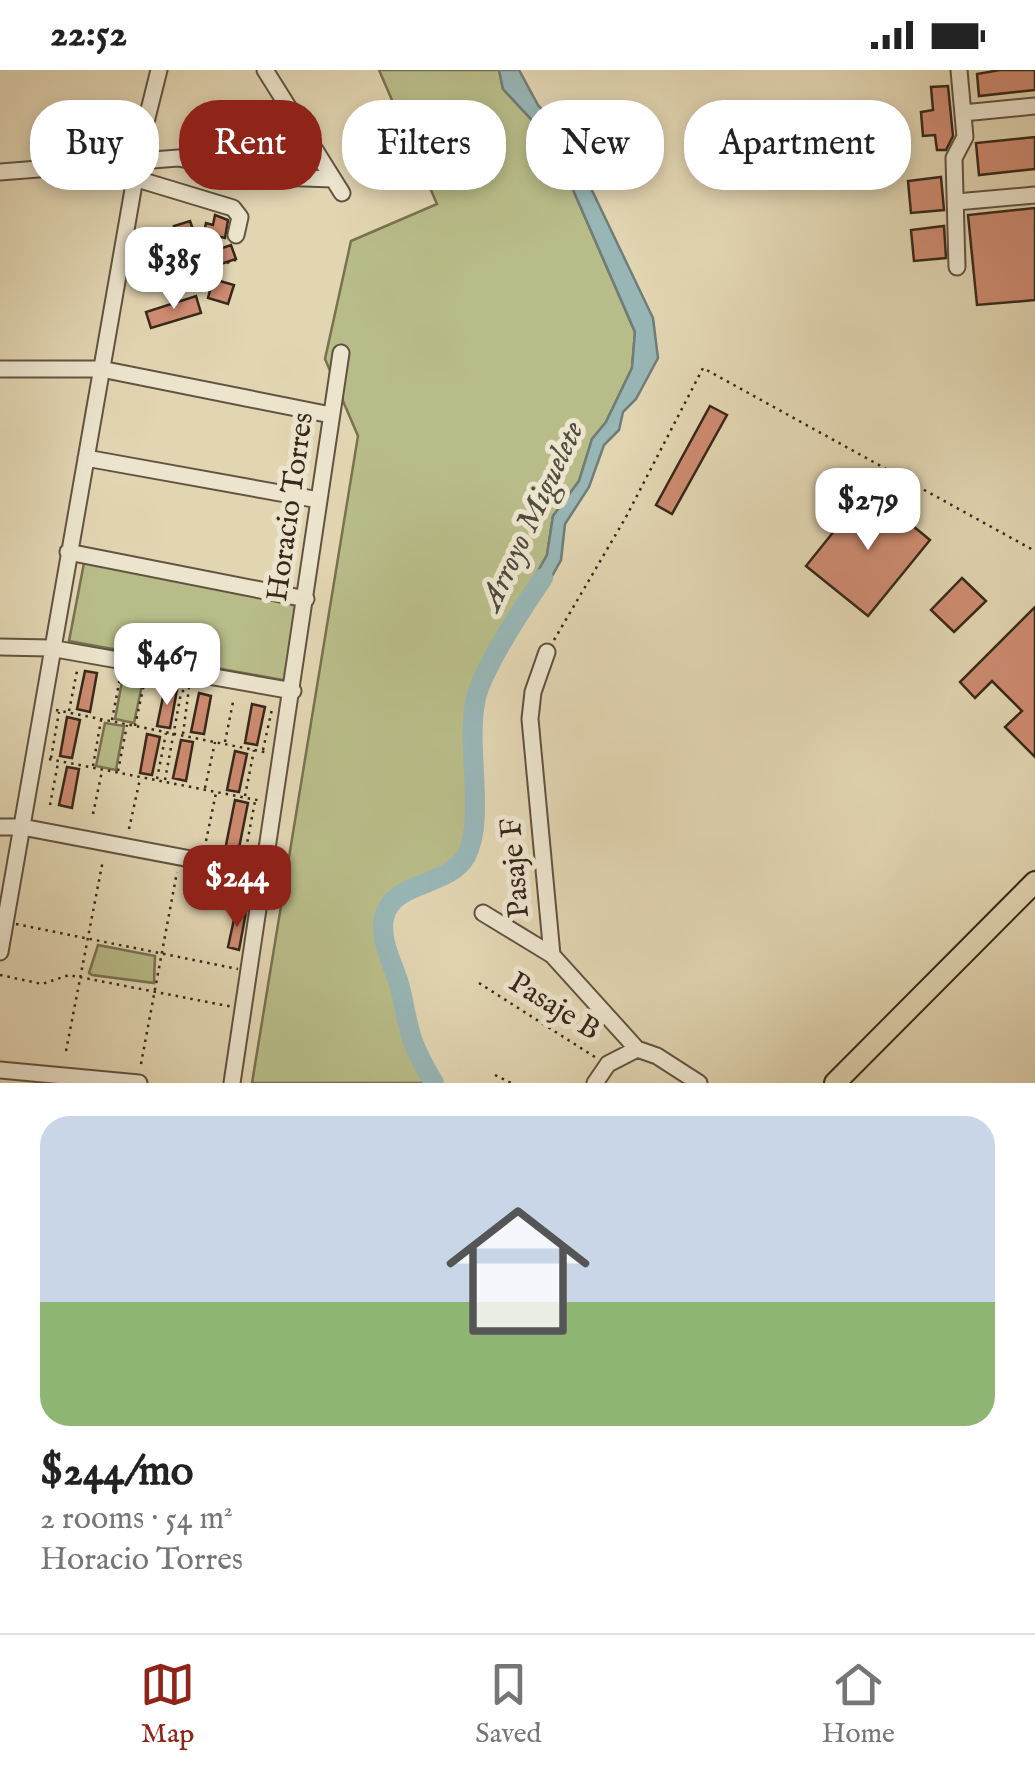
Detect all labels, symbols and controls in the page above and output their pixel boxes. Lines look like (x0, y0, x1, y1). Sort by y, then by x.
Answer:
text: 22:52 (50, 11, 127, 59)
chip: Buy (30, 100, 159, 190)
chip: Rent (179, 100, 322, 190)
chip: Filters (342, 100, 506, 190)
chip: New (526, 100, 664, 190)
chip: Apartment (684, 100, 911, 190)
pin: $385 (115, 227, 233, 312)
text: $385 (147, 239, 201, 280)
street label: Horacio Torres (259, 410, 323, 604)
water label: Arroyo Miguelete (470, 415, 595, 620)
pin: $279 (809, 468, 927, 553)
text: $279 (837, 480, 899, 521)
pin: $467 (108, 623, 226, 708)
text: $467 (136, 635, 198, 676)
street label: Pasaje F (493, 816, 539, 920)
pin: $244 (178, 845, 296, 930)
text: $244 (205, 857, 269, 898)
street label: Pasaje B (501, 964, 607, 1050)
icon: home (428, 1181, 608, 1361)
text: $244/mo (40, 1446, 193, 1499)
text: 2 rooms · 54 m² (40, 1499, 233, 1540)
text: Horacio Torres (40, 1540, 243, 1581)
tab: Map (140, 1657, 195, 1752)
tab: Saved (475, 1657, 542, 1752)
tab: Home (822, 1657, 895, 1752)

